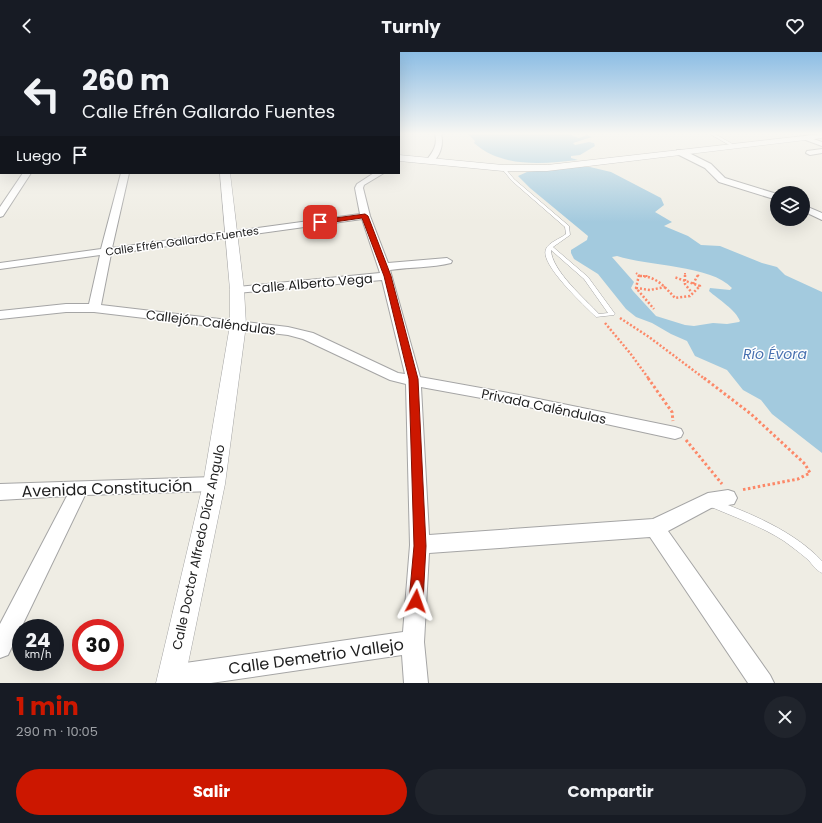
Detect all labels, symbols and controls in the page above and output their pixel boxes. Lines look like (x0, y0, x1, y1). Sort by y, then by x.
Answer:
text: Turnly (381, 14, 441, 39)
icon: back (16, 15, 38, 37)
icon: heart (784, 15, 806, 37)
text: 260 m (82, 61, 170, 100)
icon: left (16, 68, 68, 120)
text: Calle Efrén Gallardo Fuentes (82, 99, 335, 124)
icon: arrive (69, 144, 91, 166)
text: Luego (16, 145, 61, 166)
map controls (770, 186, 810, 226)
button: layers (770, 186, 810, 226)
pin (303, 205, 337, 239)
icon: arrive (309, 211, 331, 233)
street label: Calle Efrén Gallardo Fuentes (104, 222, 260, 260)
street label: Calle Alberto Vega (251, 269, 373, 298)
street label: Callejón Caléndulas (145, 305, 277, 340)
water label: Río Évora (743, 344, 807, 364)
street label: Privada Caléndulas (480, 384, 608, 429)
street label: Calle Doctor Alfredo Díaz Angulo (167, 443, 230, 652)
street label: Avenida Constitución (21, 474, 193, 503)
position arrow (395, 580, 437, 622)
speed limit sign: 30 (72, 619, 124, 671)
text: 24 (26, 626, 50, 654)
street label: Calle Demetrio Vallejo (227, 633, 405, 680)
text: km/h (25, 647, 51, 662)
text: 1 min (16, 690, 79, 723)
button: close (764, 696, 806, 738)
text: 290 m · 10:05 (16, 722, 98, 741)
button: Salir (16, 769, 407, 815)
button: Compartir (415, 769, 806, 815)

